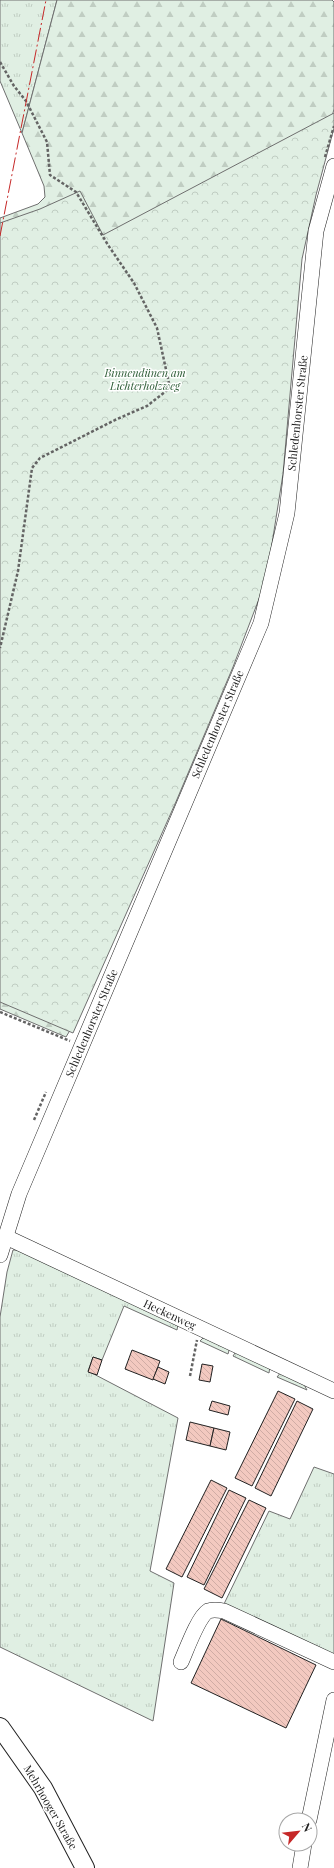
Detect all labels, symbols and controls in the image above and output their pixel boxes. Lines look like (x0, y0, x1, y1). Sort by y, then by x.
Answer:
street label: Schledenhorster Straße (283, 354, 311, 472)
park label: Binnendünen am Lichterholzweg (103, 365, 186, 393)
street label: Schledenhorster Straße (187, 667, 247, 780)
street label: Schledenhorster Straße (61, 966, 121, 1079)
street label: Heckenweg (141, 1295, 199, 1333)
street label: Mehrhooger Straße (21, 1762, 82, 1852)
north arrow (278, 1812, 318, 1852)
text: N (299, 1820, 316, 1834)

